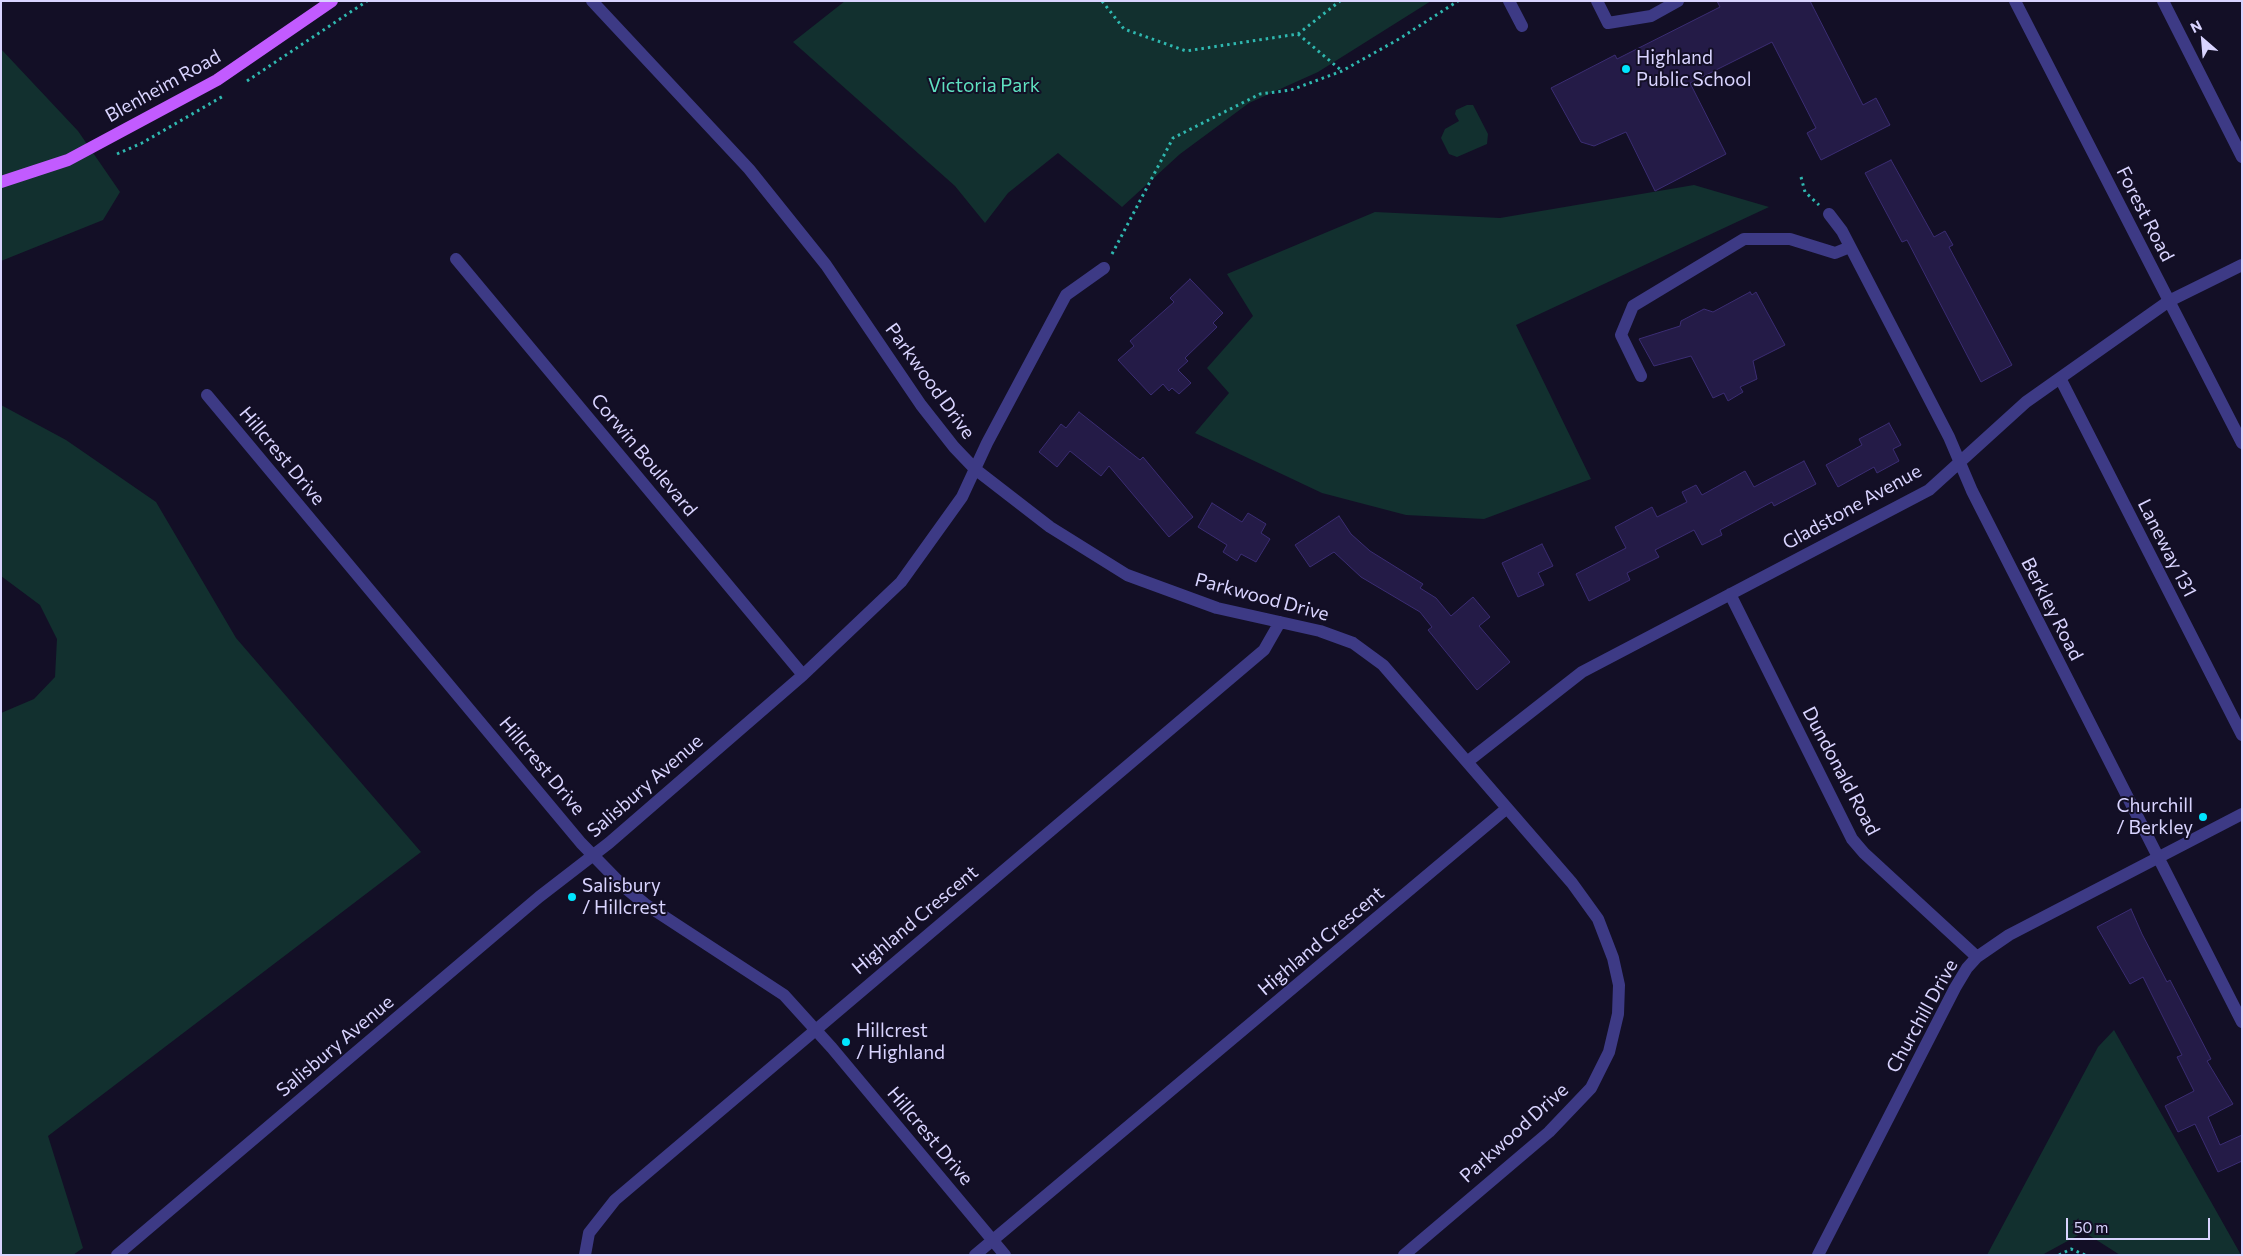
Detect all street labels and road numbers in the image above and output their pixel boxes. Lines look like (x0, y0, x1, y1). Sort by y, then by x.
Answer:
street label: Blenheim Road (101, 45, 225, 127)
street label: Forest Road (2111, 163, 2179, 265)
street label: Parkwood Drive (880, 319, 980, 443)
street label: Corwin Boulevard (586, 389, 702, 521)
street label: Hillcrest Drive (234, 402, 330, 510)
street label: Gladstone Avenue (1779, 459, 1925, 555)
street label: Laneway 131 (2133, 495, 2201, 601)
street label: Berkley Road (2016, 554, 2088, 664)
street label: Parkwood Drive (1192, 568, 1332, 626)
street label: Dundonald Road (1797, 703, 1885, 839)
street label: Hillcrest Drive (494, 712, 590, 820)
street label: Salisbury Avenue (583, 730, 707, 842)
street label: Highland Crescent (847, 861, 983, 979)
street label: Highland Crescent (1253, 882, 1389, 1000)
street label: Churchill Drive (1881, 955, 1963, 1077)
street label: Salisbury Avenue (272, 990, 398, 1102)
street label: Parkwood Drive (1455, 1078, 1573, 1188)
street label: Hillcrest Drive (882, 1082, 978, 1190)

